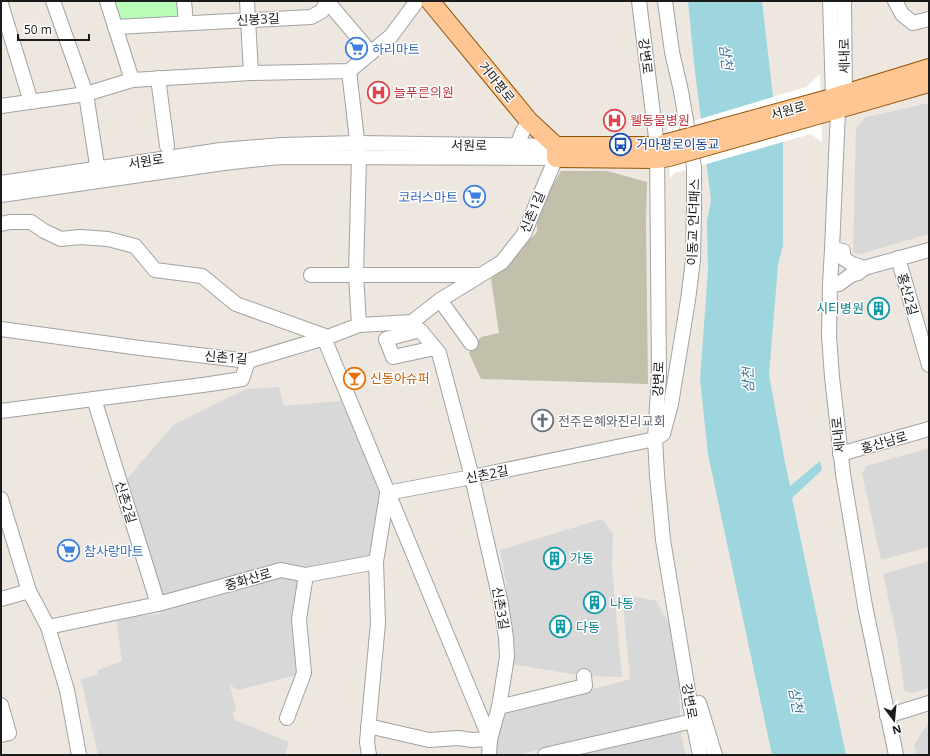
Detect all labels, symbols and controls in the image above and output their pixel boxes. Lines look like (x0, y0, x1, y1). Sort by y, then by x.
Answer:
street label: 신봉3길 (236, 9, 280, 29)
scale bar (18, 16, 89, 42)
text: 50 m (24, 21, 52, 38)
supermarket icon: 하리마트 (344, 36, 370, 62)
street label: 강변로 (635, 37, 657, 75)
street label: 세내로 (835, 38, 853, 74)
place label: 하리마트 (372, 40, 420, 58)
water label: 삼천 (715, 43, 738, 72)
street label: 거마평로 (475, 58, 519, 106)
hospital icon: 늘푸른의원 (365, 79, 391, 105)
place label: 늘푸른의원 (394, 83, 454, 101)
street label: 서원로 (768, 96, 808, 124)
hospital icon: 웰동물병원 (602, 107, 628, 133)
place label: 웰동물병원 (630, 111, 690, 129)
bus stop icon: 거마평로이동교 (607, 131, 633, 157)
place label: 거마평로이동교 (636, 135, 720, 153)
street label: 서원로 (451, 136, 487, 154)
street label: 서원로 (127, 150, 165, 172)
street label: 이동교 언더패스 (682, 178, 704, 266)
supermarket icon: 코러스마트 (461, 184, 487, 210)
place label: 코러스마트 (398, 188, 458, 206)
street label: 신촌1길 (515, 189, 549, 235)
street label: 홍산2길 (893, 271, 923, 317)
building icon: 시티병원 (866, 295, 892, 321)
place label: 시티병원 (816, 299, 864, 317)
street label: 신촌1길 (204, 347, 248, 367)
street label: 강변로 (648, 361, 668, 397)
bar icon: 신동아슈퍼 (341, 365, 367, 391)
water label: 삼천 (738, 366, 757, 393)
place label: 신동아슈퍼 (370, 369, 430, 387)
church icon: 전주은혜와진리교회 (529, 408, 555, 434)
place label: 전주은혜와진리교회 (558, 412, 666, 430)
street label: 세내로 (827, 416, 849, 454)
street label: 홍산남로 (859, 427, 910, 457)
street label: 신촌2길 (464, 461, 510, 487)
street label: 신촌2길 (111, 479, 141, 525)
supermarket icon: 참사랑마트 (55, 538, 81, 564)
place label: 참사랑마트 (84, 542, 144, 560)
building icon: 가동 (542, 545, 568, 571)
place label: 가동 (570, 549, 594, 567)
street label: 중화산로 (223, 564, 274, 594)
street label: 신촌3길 (488, 585, 514, 631)
building icon: 나동 (581, 590, 607, 616)
place label: 나동 (610, 594, 634, 612)
building icon: 다동 (548, 614, 574, 640)
place label: 다동 (576, 618, 600, 636)
street label: 강변로 (678, 682, 702, 720)
water label: 삼천 (785, 685, 808, 715)
north arrow (874, 700, 914, 740)
text: N (891, 722, 903, 739)

